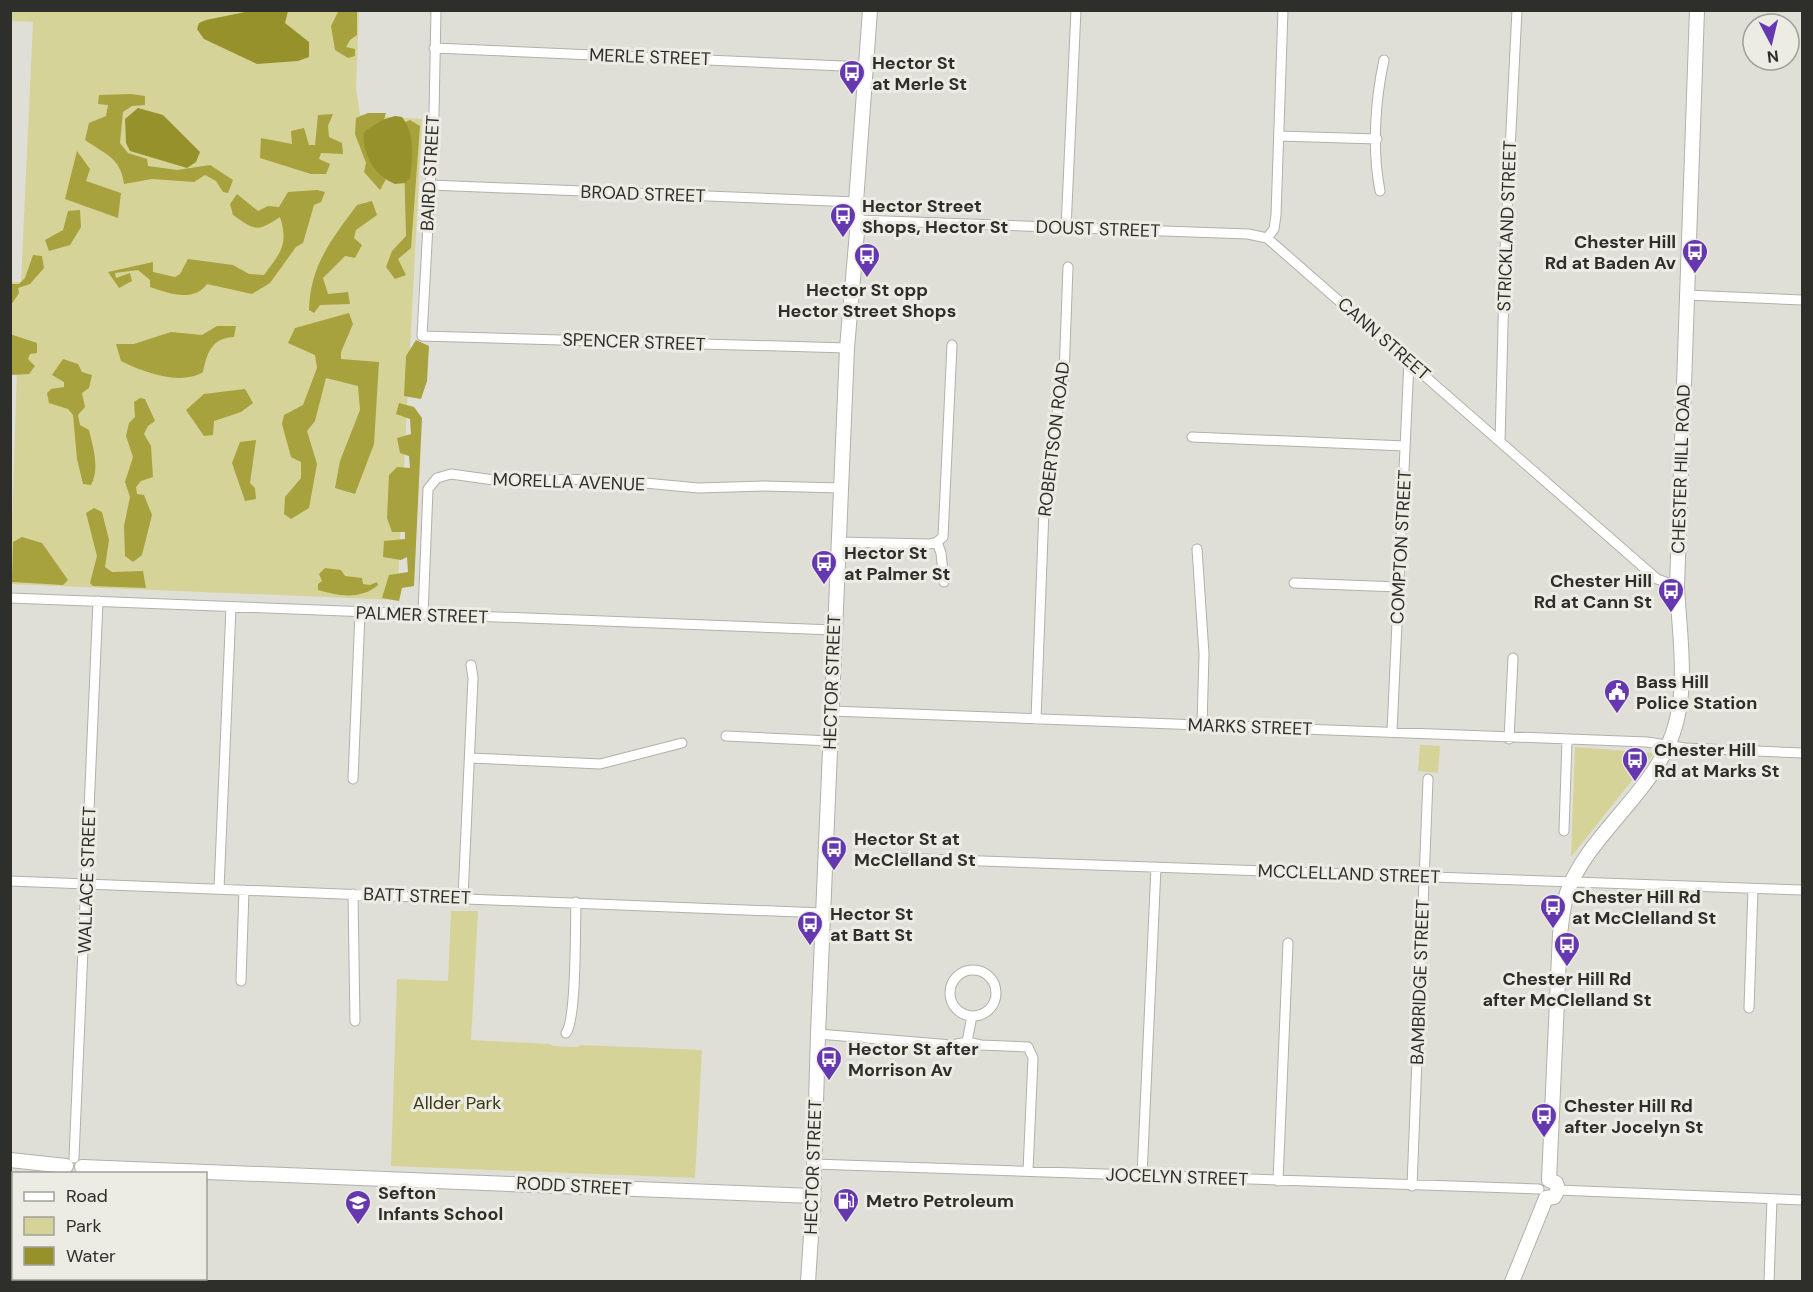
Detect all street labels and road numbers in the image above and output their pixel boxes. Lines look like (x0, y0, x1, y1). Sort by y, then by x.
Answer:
street label: MERLE STREET (589, 43, 711, 71)
street label: BAIRD STREET (415, 114, 445, 232)
street label: STRICKLAND STREET (1492, 140, 1522, 312)
street label: BROAD STREET (580, 180, 706, 208)
street label: DOUST STREET (1035, 215, 1161, 243)
street label: CANN STREET (1333, 292, 1435, 386)
street label: SPENCER STREET (562, 328, 706, 356)
street label: ROBERTSON ROAD (1033, 360, 1075, 518)
street label: CHESTER HILL ROAD (1666, 384, 1696, 554)
street label: MORELLA AVENUE (492, 467, 646, 497)
street label: COMPTON STREET (1385, 469, 1417, 625)
street label: PALMER STREET (355, 601, 489, 629)
street label: HECTOR STREET (818, 614, 846, 750)
street label: MARKS STREET (1187, 713, 1313, 741)
street label: WALLACE STREET (72, 806, 102, 954)
street label: MCCLELLAND STREET (1257, 859, 1441, 889)
street label: BATT STREET (363, 882, 471, 910)
street label: BAMBRIDGE STREET (1405, 899, 1435, 1065)
street label: HECTOR STREET (799, 1099, 827, 1235)
street label: JOCELYN STREET (1105, 1163, 1249, 1191)
street label: RODD STREET (516, 1171, 632, 1201)

